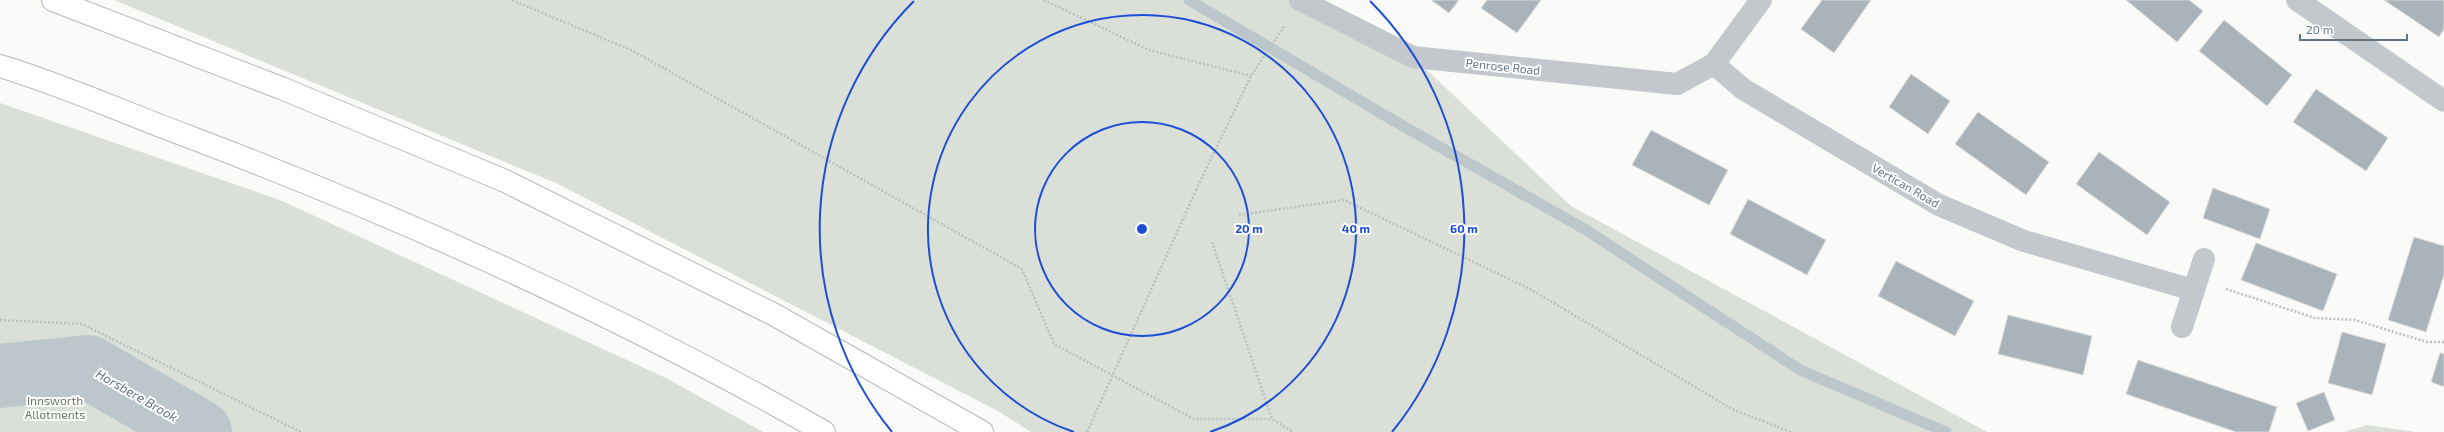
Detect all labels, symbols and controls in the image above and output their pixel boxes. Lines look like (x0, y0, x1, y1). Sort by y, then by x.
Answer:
scale bar (2300, 16, 2407, 42)
text: 20 m (2306, 22, 2333, 36)
street label: Penrose Road (1465, 55, 1541, 77)
street label: Vertican Road (1870, 160, 1942, 210)
text: 20 m (1235, 221, 1263, 235)
text: 40 m (1342, 221, 1370, 235)
text: 60 m (1450, 221, 1478, 235)
centre of rings (1135, 222, 1149, 236)
water label: Horsbere Brook (93, 365, 181, 425)
park label: Innsworth Allotments (25, 393, 85, 421)

